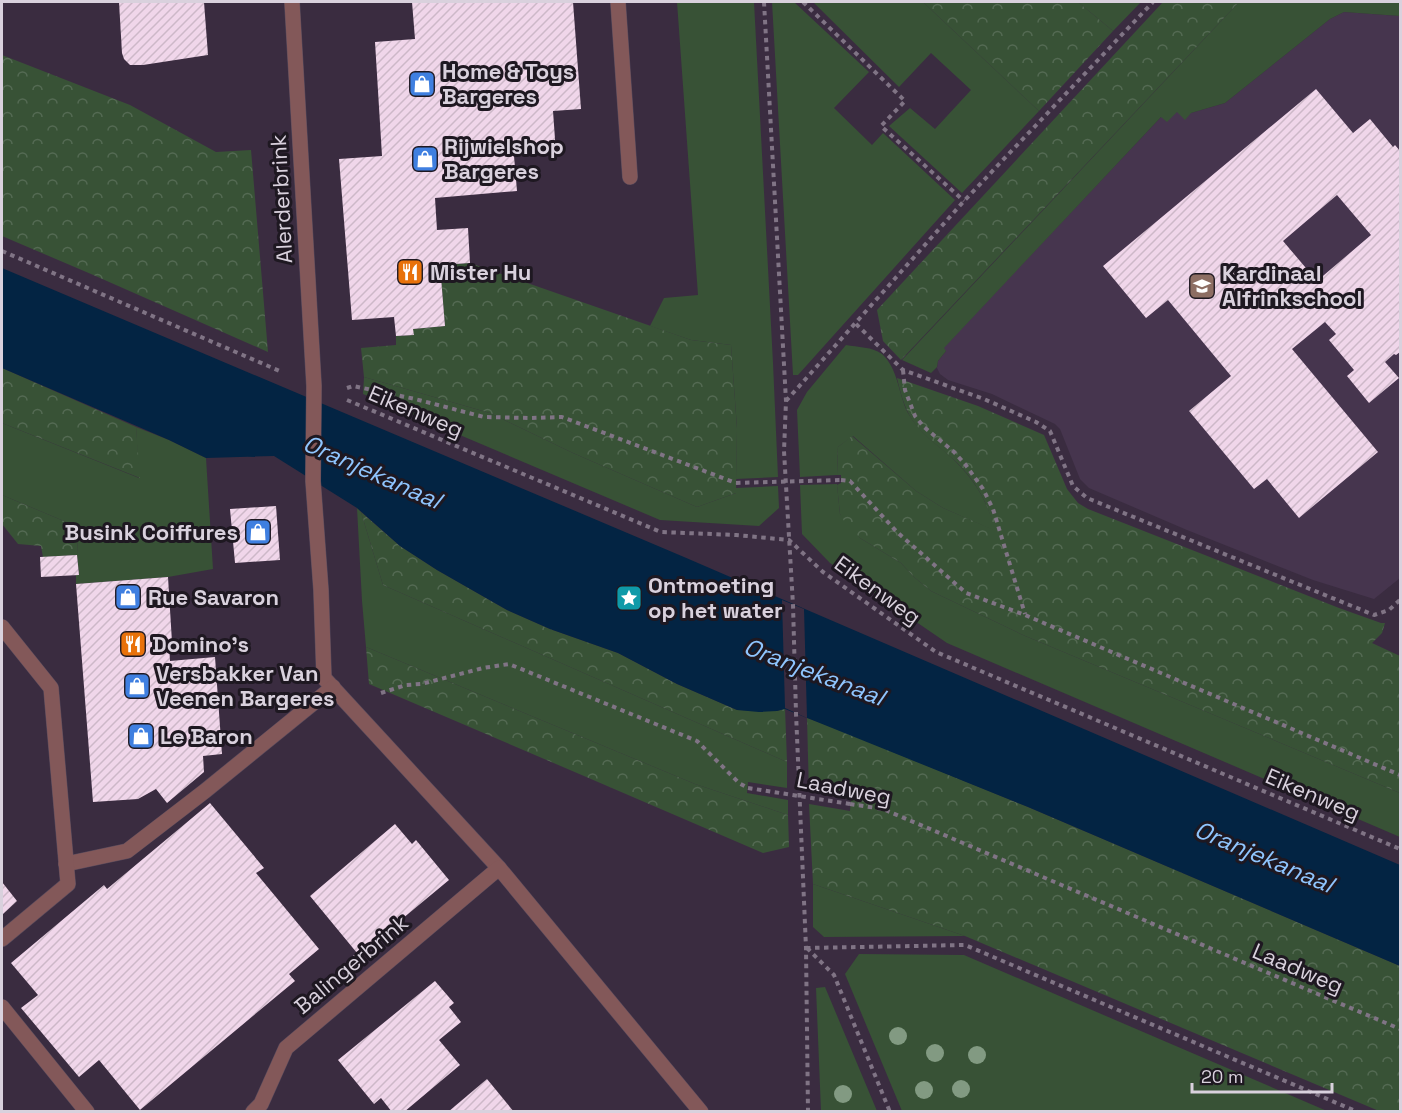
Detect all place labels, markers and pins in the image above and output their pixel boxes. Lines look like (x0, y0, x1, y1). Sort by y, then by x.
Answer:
place label: Home & Toys Bargeres (442, 57, 574, 110)
shop icon: Home & Toys Bargeres (407, 69, 437, 99)
place label: Rijwielshop Bargeres (444, 132, 564, 185)
shop icon: Rijwielshop Bargeres (410, 144, 440, 174)
restaurant icon: Mister Hu (395, 257, 425, 287)
place label: Mister Hu (430, 258, 531, 286)
place label: Kardinaal Alfrinkschool (1222, 259, 1362, 312)
school or university icon: Kardinaal Alfrinkschool (1187, 271, 1217, 301)
shop icon: Busink Coiffures (243, 517, 273, 547)
place label: Busink Coiffures (65, 518, 238, 546)
place label: Ontmoeting op het water (648, 571, 783, 624)
shop icon: Rue Savaron (113, 582, 143, 612)
place label: Rue Savaron (148, 583, 279, 611)
place icon: Ontmoeting op het water (614, 583, 644, 613)
restaurant icon: Domino's (118, 629, 148, 659)
place label: Domino's (152, 630, 249, 658)
place label: Versbakker Van Veenen Bargeres (156, 659, 335, 712)
shop icon: Versbakker Van Veenen Bargeres (122, 671, 152, 701)
shop icon: Le Baron (126, 721, 156, 751)
place label: Le Baron (160, 722, 253, 750)

